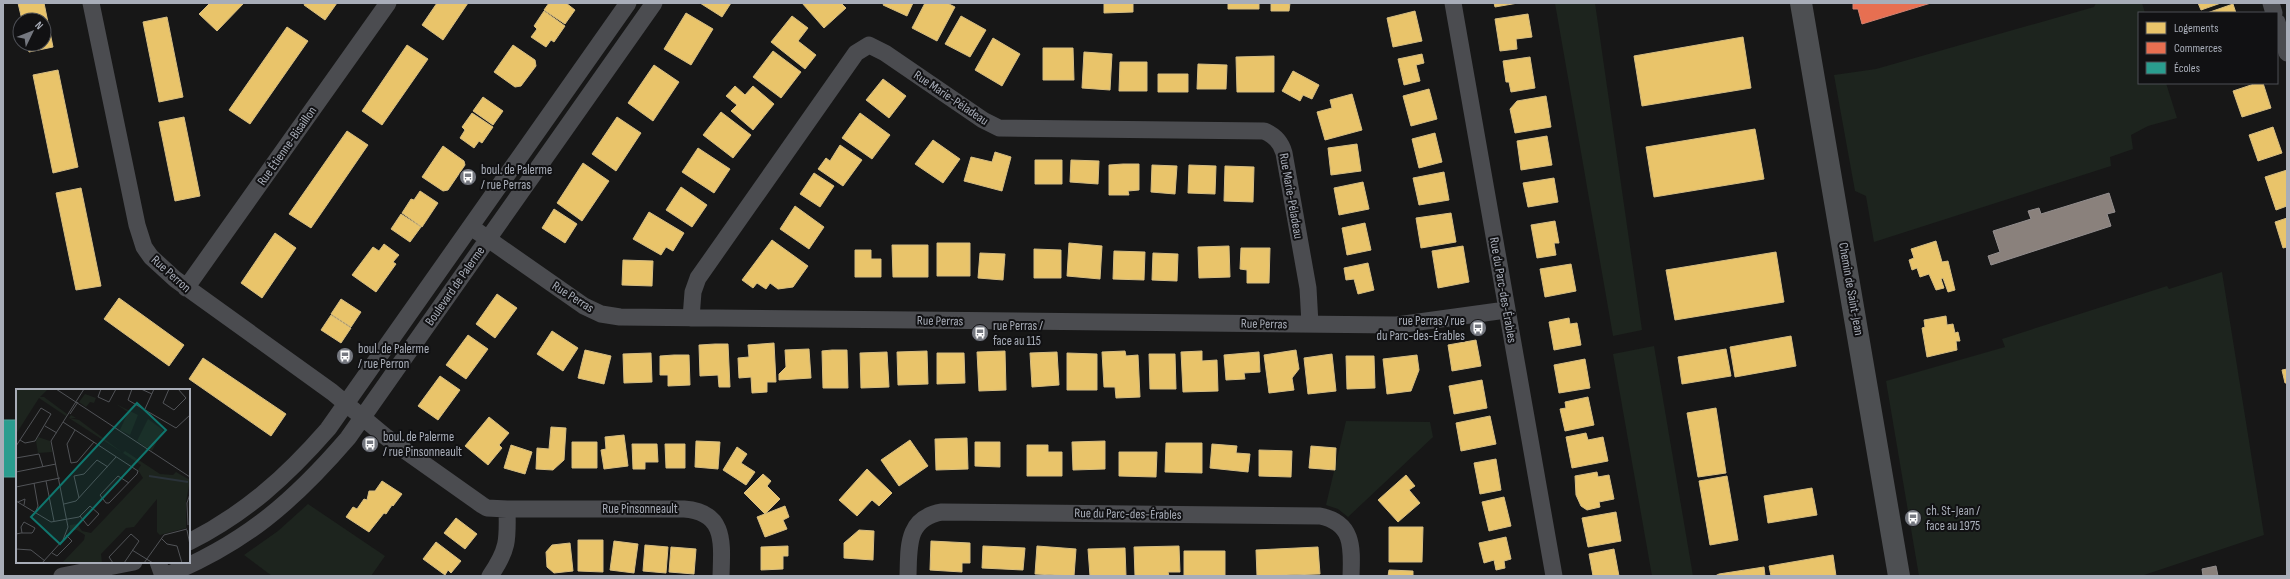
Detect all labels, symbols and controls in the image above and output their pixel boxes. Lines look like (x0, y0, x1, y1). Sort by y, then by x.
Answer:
north arrow (12, 12, 52, 52)
legend (2138, 12, 2278, 84)
text: N (32, 19, 46, 32)
text: Logements (2174, 21, 2218, 36)
text: Commerces (2174, 41, 2222, 56)
text: Écoles (2174, 61, 2200, 76)
street label: Rue Marie-Péladeau (911, 67, 991, 129)
street label: Rue Étienne-Bisaillon (254, 103, 320, 189)
street label: Rue Marie-Péladeau (1276, 152, 1306, 240)
place label: boul. de Palerme / rue Perras (481, 162, 552, 193)
bus stop icon: boul. de Palerme / rue Perras (458, 167, 478, 187)
street label: Rue du Parc-des-Érables (1486, 236, 1520, 344)
street label: Chemin de Saint-Jean (1835, 241, 1867, 337)
street label: Boulevard de Palerme (422, 243, 488, 329)
street label: Rue Perron (148, 252, 194, 296)
street label: Rue Perras (549, 278, 597, 316)
street label: Rue Perras (917, 313, 964, 329)
place label: rue Perras / rue du Parc-des-Érables (1377, 313, 1465, 344)
street label: Rue Perras (1241, 316, 1288, 332)
place label: rue Perras / face au 115 (993, 318, 1043, 349)
bus stop icon: rue Perras / rue du Parc-des-Érables (1468, 318, 1488, 338)
bus stop icon: rue Perras / face au 115 (970, 323, 990, 343)
place label: boul. de Palerme / rue Perron (358, 341, 429, 372)
bus stop icon: boul. de Palerme / rue Perron (335, 346, 355, 366)
inset map (16, 389, 190, 563)
place label: boul. de Palerme / rue Pinsonneault (383, 429, 462, 460)
bus stop icon: boul. de Palerme / rue Pinsonneault (360, 434, 380, 454)
street label: Rue Pinsonneault (602, 501, 678, 517)
place label: ch. St-Jean / face au 1975 (1926, 503, 1980, 534)
street label: Rue du Parc-des-Érables (1074, 505, 1182, 523)
bus stop icon: ch. St-Jean / face au 1975 (1903, 508, 1923, 528)

